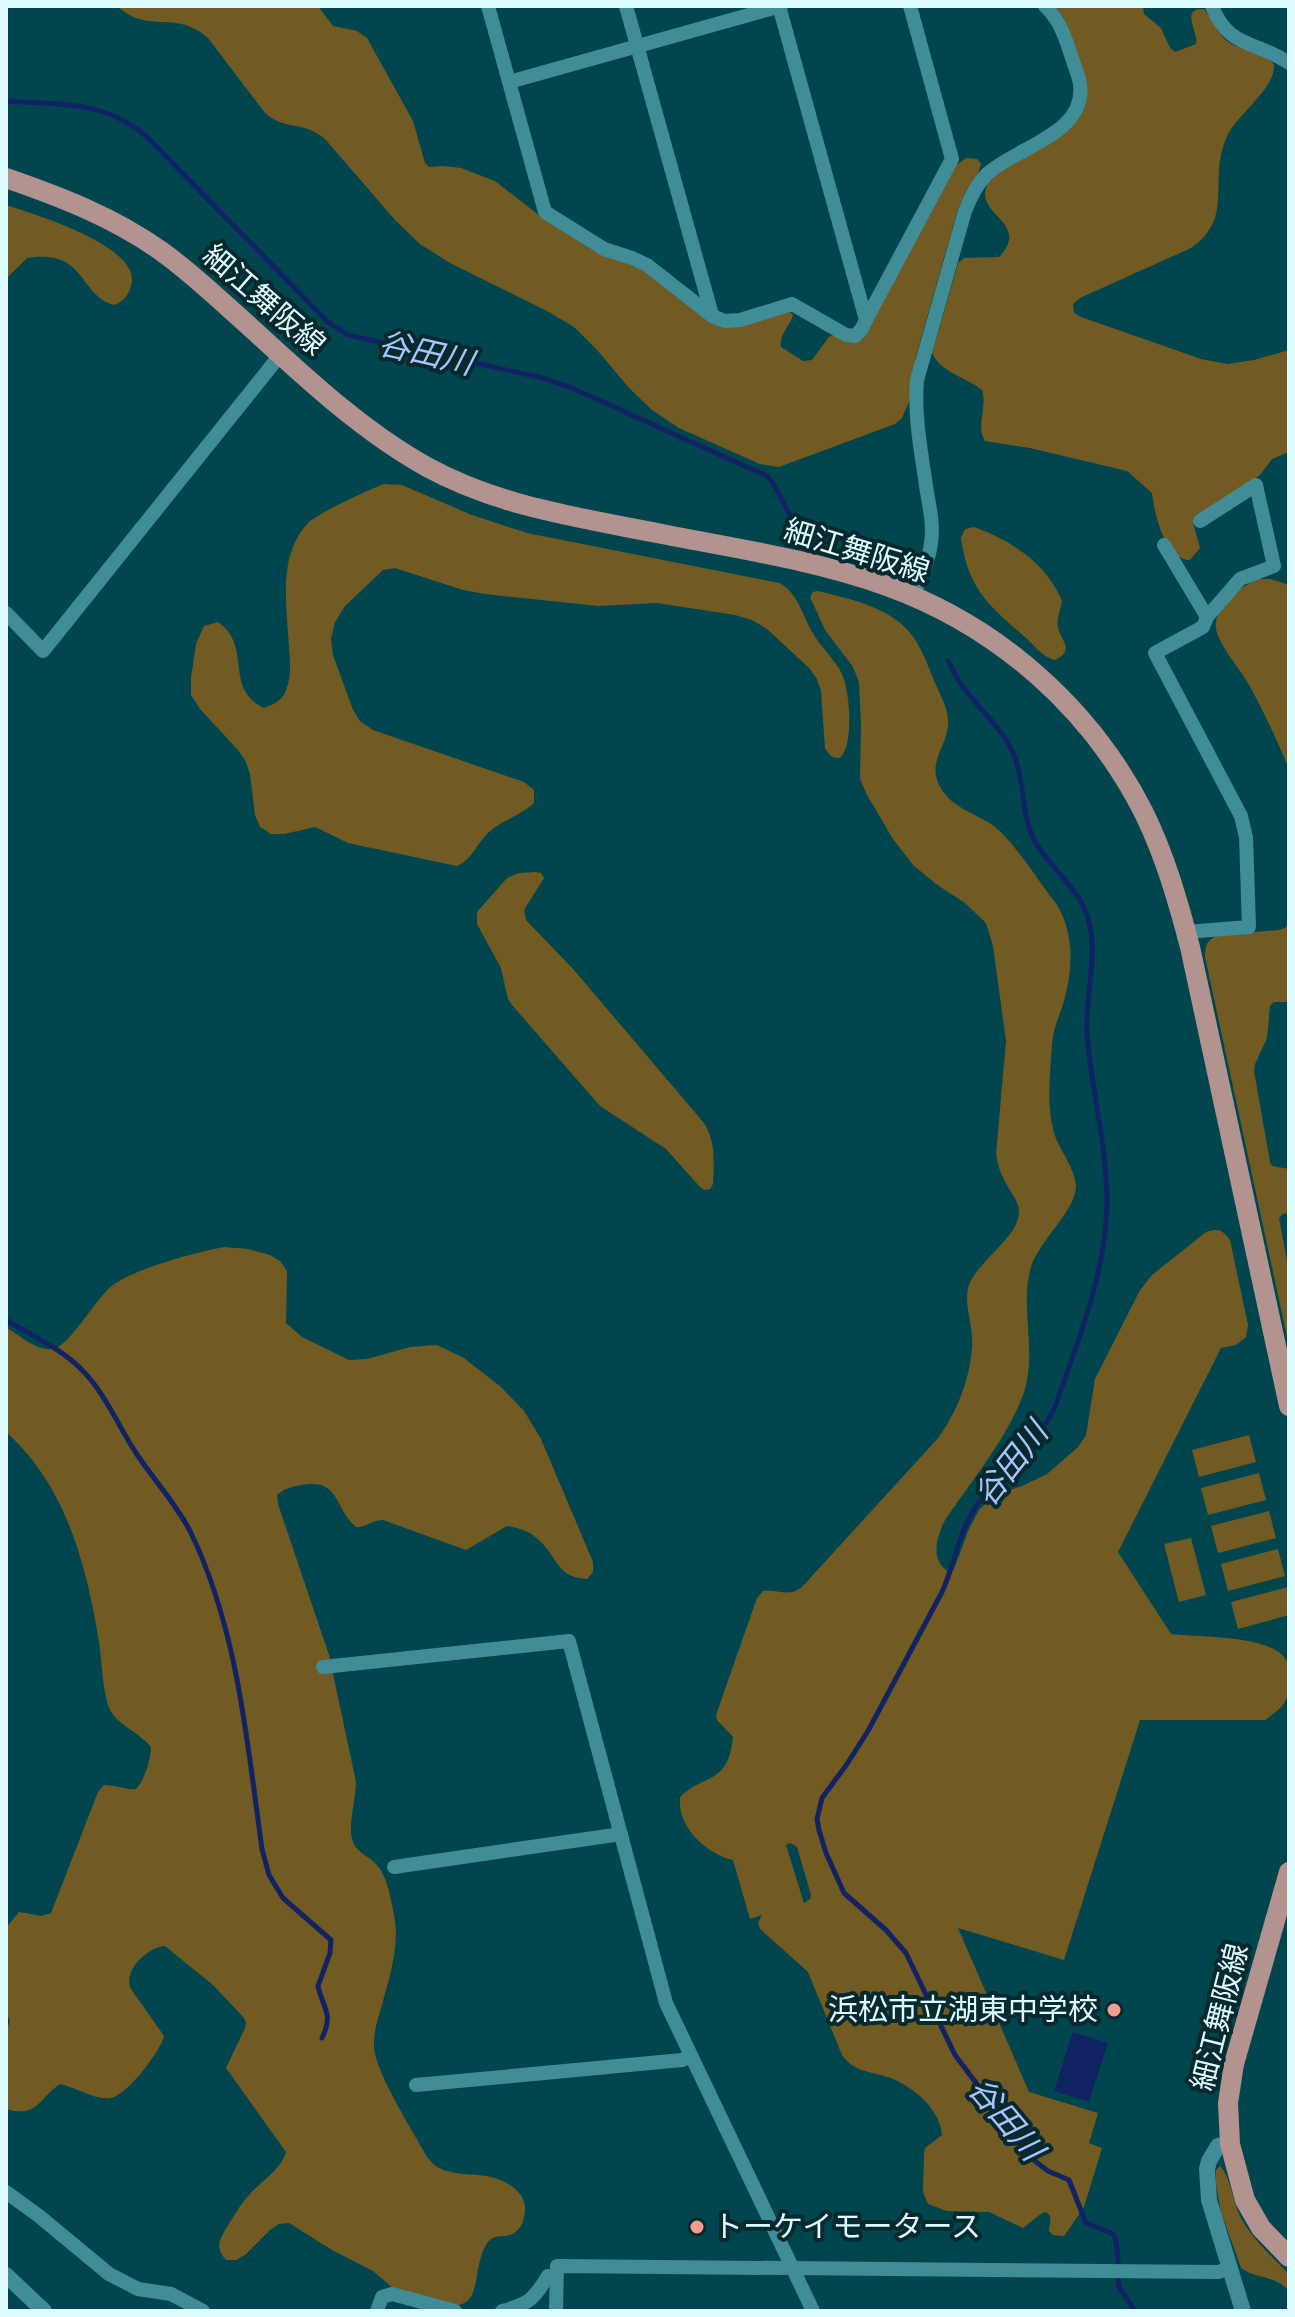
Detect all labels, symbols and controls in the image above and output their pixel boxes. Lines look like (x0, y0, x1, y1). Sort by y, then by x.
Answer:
street label: 細江舞阪線 (197, 236, 334, 361)
water label: 谷田川 (375, 322, 480, 381)
street label: 細江舞阪線 (781, 510, 935, 588)
water label: 谷田川 (965, 1411, 1056, 1512)
street label: 細江舞阪線 (1182, 1939, 1254, 2094)
place label: 浜松市立湖東中学校 (828, 1990, 1098, 2026)
marker: 浜松市立湖東中学校 (1105, 2001, 1123, 2019)
water label: 谷田川 (962, 2069, 1055, 2169)
place label: トーケイモータース (713, 2207, 981, 2243)
marker: トーケイモータース (688, 2218, 706, 2236)

